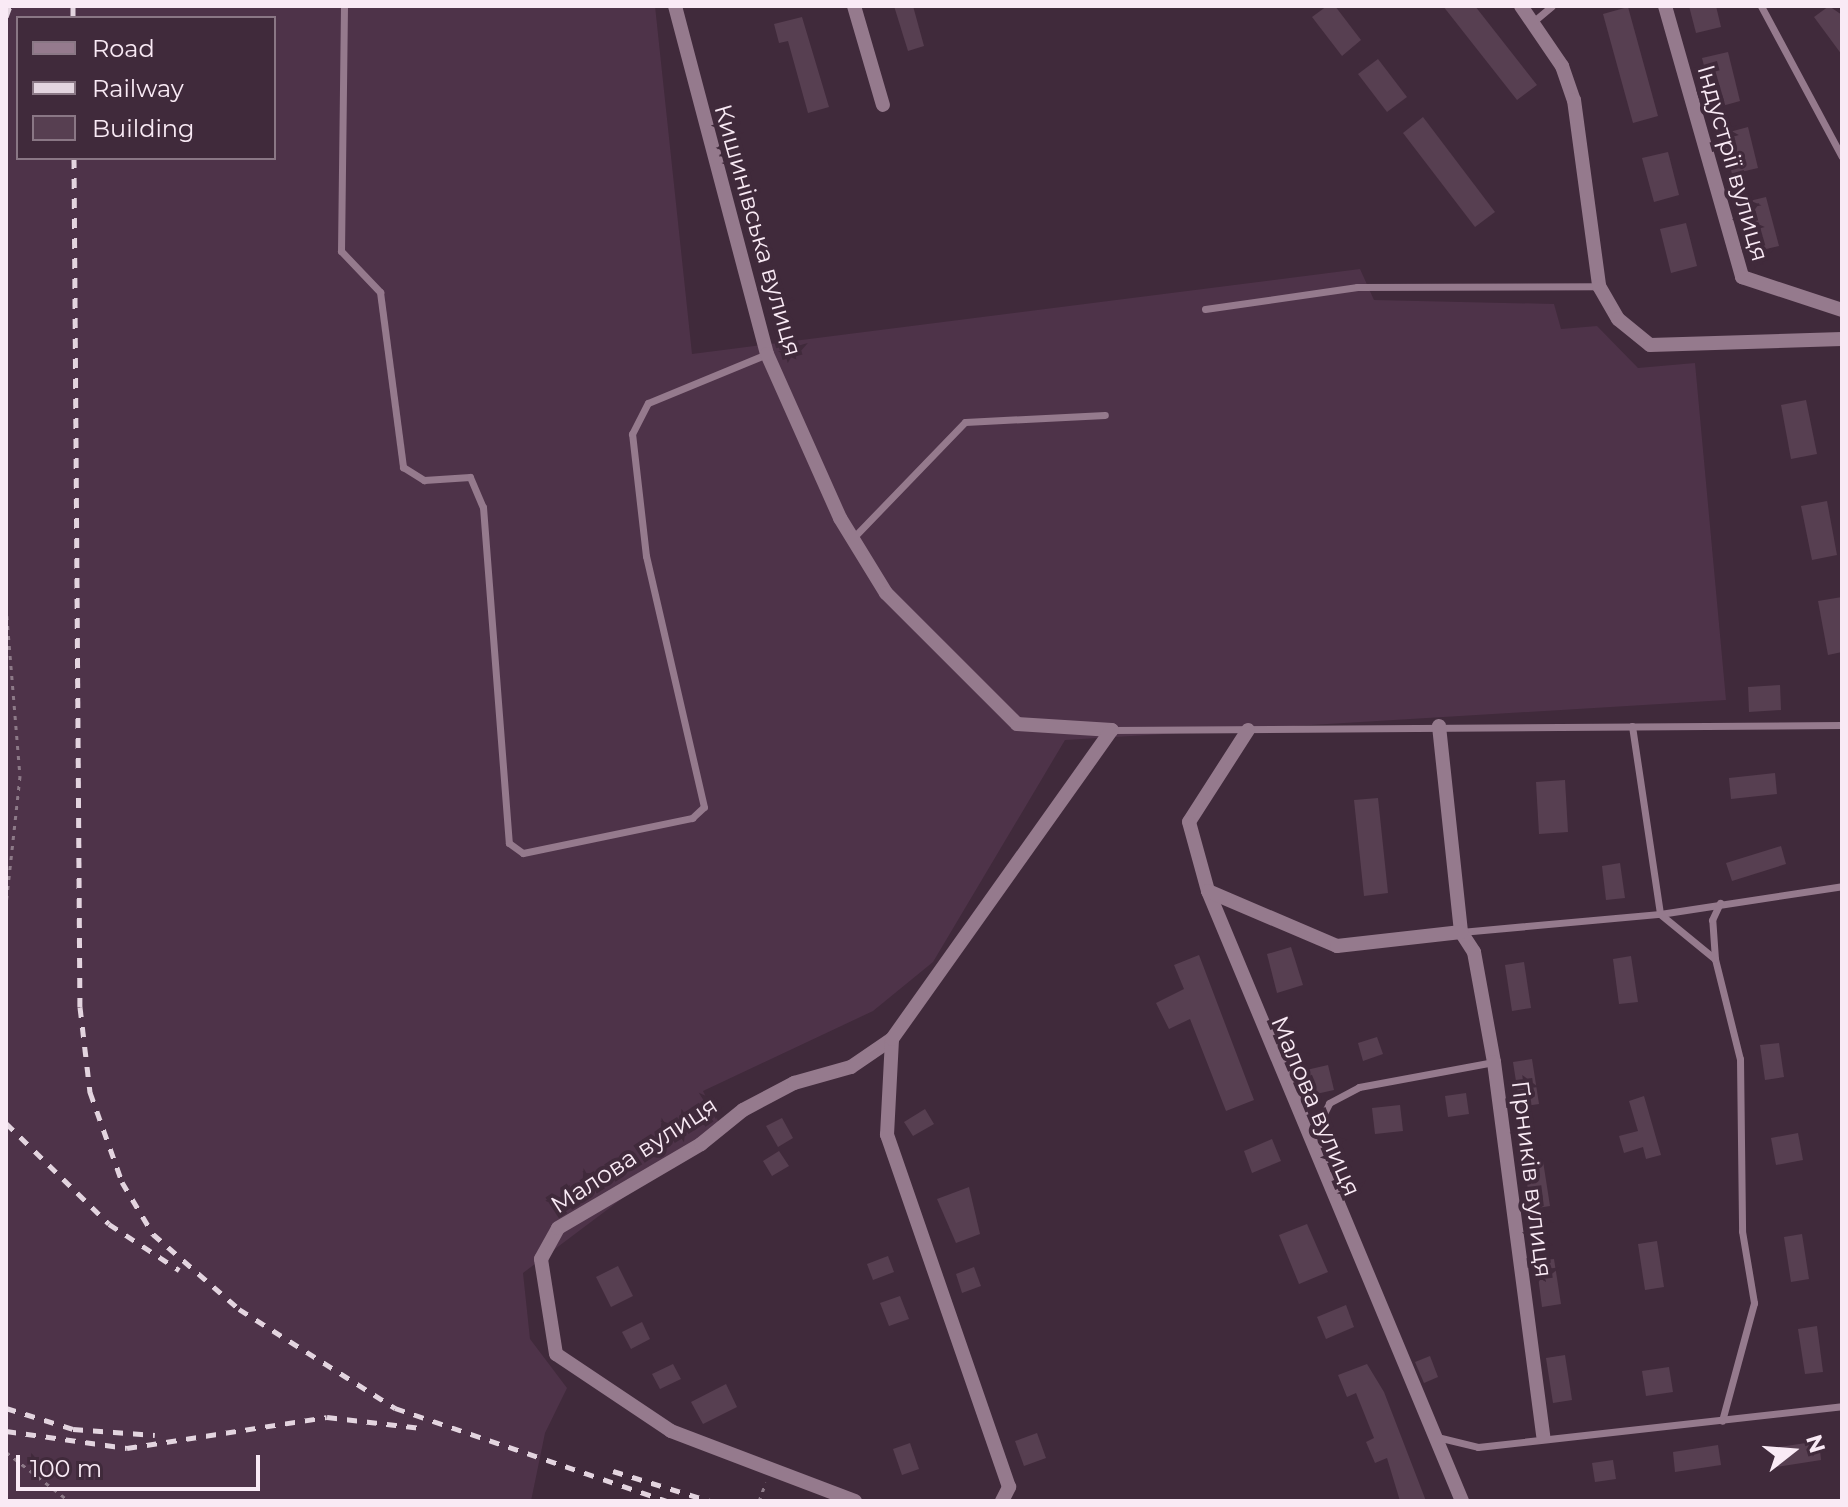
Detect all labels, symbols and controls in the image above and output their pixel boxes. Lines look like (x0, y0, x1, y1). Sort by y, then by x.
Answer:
legend (16, 16, 276, 160)
text: Road (92, 34, 155, 63)
street label: Індустрії вулиця (1691, 62, 1775, 264)
text: Railway (92, 74, 184, 103)
street label: Кишинівська вулиця (708, 101, 808, 359)
text: Building (92, 114, 195, 143)
street label: Малова вулиця (1265, 1012, 1367, 1200)
street label: Гірників вулиця (1506, 1079, 1558, 1279)
street label: Малова вулиця (545, 1091, 723, 1219)
north arrow (1752, 1411, 1832, 1491)
text: N (1800, 1431, 1831, 1456)
scale bar (20, 1439, 264, 1489)
text: 100 m (30, 1454, 102, 1483)

